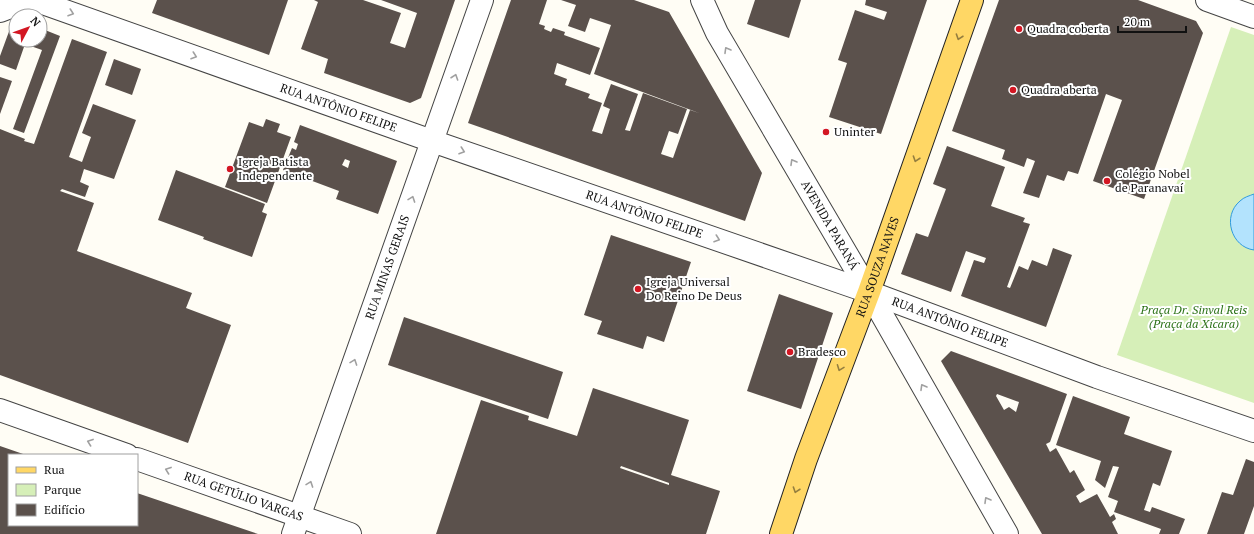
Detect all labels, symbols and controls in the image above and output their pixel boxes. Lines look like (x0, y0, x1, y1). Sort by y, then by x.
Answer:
north arrow (8, 8, 48, 48)
one-way arrow (68, 8, 75, 17)
scale bar (1118, 8, 1186, 34)
text: N (28, 14, 44, 30)
text: 20 m (1124, 14, 1151, 29)
place label: Quadra coberta (1027, 21, 1109, 36)
marker: Quadra coberta (1014, 24, 1024, 34)
one-way arrow (955, 33, 964, 40)
one-way arrow (725, 46, 732, 54)
one-way arrow (190, 52, 197, 60)
one-way arrow (450, 74, 459, 81)
street label: RUA ANTÔNIO FELIPE (278, 80, 399, 135)
place label: Quadra aberta (1021, 82, 1097, 97)
marker: Quadra aberta (1008, 85, 1018, 95)
place label: Uninter (834, 124, 875, 139)
marker: Uninter (821, 127, 831, 137)
one-way arrow (458, 146, 465, 155)
place label: Igreja Batista Independente (238, 154, 312, 183)
one-way arrow (912, 156, 920, 163)
one-way arrow (790, 159, 797, 166)
marker: Igreja Batista Independente (225, 164, 235, 174)
place label: Colégio Nobel de Paranavaí (1115, 166, 1190, 195)
marker: Colégio Nobel de Paranavaí (1102, 176, 1112, 186)
street label: AVENIDA PARANÁ (798, 177, 863, 273)
street label: RUA ANTÔNIO FELIPE (584, 187, 705, 241)
one-way arrow (407, 196, 415, 203)
street label: RUA MINAS GERAIS (362, 213, 412, 321)
street label: RUA SOUZA NAVES (852, 215, 902, 319)
one-way arrow (713, 235, 720, 243)
place label: Igreja Universal Do Reino De Deus (646, 274, 742, 303)
marker: Igreja Universal Do Reino De Deus (633, 284, 643, 294)
street label: RUA ANTÔNIO FELIPE (890, 293, 1010, 350)
park label: Praça Dr. Sinval Reis (Praça da Xícara) (1140, 302, 1247, 332)
place label: Bradesco (798, 344, 846, 359)
marker: Bradesco (785, 347, 795, 357)
one-way arrow (349, 358, 358, 365)
one-way arrow (837, 364, 845, 371)
one-way arrow (920, 384, 927, 391)
one-way arrow (86, 438, 93, 447)
legend (8, 454, 138, 526)
text: Rua (44, 462, 65, 477)
one-way arrow (164, 466, 171, 474)
street label: RUA GETÚLIO VARGAS (182, 468, 305, 524)
one-way arrow (306, 481, 314, 488)
text: Parque (44, 482, 81, 497)
one-way arrow (792, 486, 800, 493)
one-way arrow (985, 497, 992, 504)
text: Edifício (44, 502, 85, 517)

